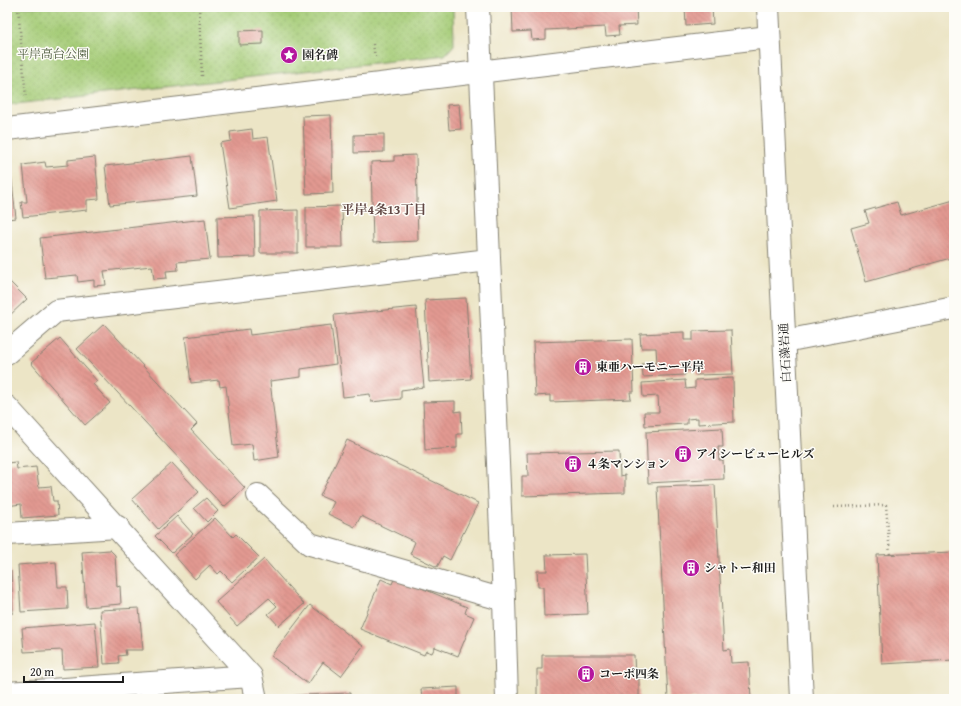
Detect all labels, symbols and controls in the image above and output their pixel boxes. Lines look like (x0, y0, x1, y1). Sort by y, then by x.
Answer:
park label: 平岸高台公園 (17, 45, 89, 62)
place icon: 園名碑 (279, 45, 299, 65)
place label: 園名碑 (302, 46, 338, 63)
district label: 平岸4条13丁目 (341, 200, 427, 219)
street label: 白石藻岩通 (774, 323, 795, 383)
building icon: 東亜ハーモニー平岸 (573, 357, 593, 377)
place label: 東亜ハーモニー平岸 (596, 358, 704, 375)
building icon: アイシービューヒルズ (673, 444, 693, 464)
place label: アイシービューヒルズ (696, 445, 815, 462)
building icon: ４条マンション (563, 454, 583, 474)
place label: ４条マンション (586, 455, 669, 472)
building icon: シャトー和田 (681, 558, 701, 578)
place label: シャトー和田 (704, 559, 776, 576)
scale bar (24, 658, 123, 684)
text: 20 m (30, 663, 54, 680)
building icon: コーポ四条 (576, 664, 596, 684)
place label: コーポ四条 (599, 665, 659, 682)

